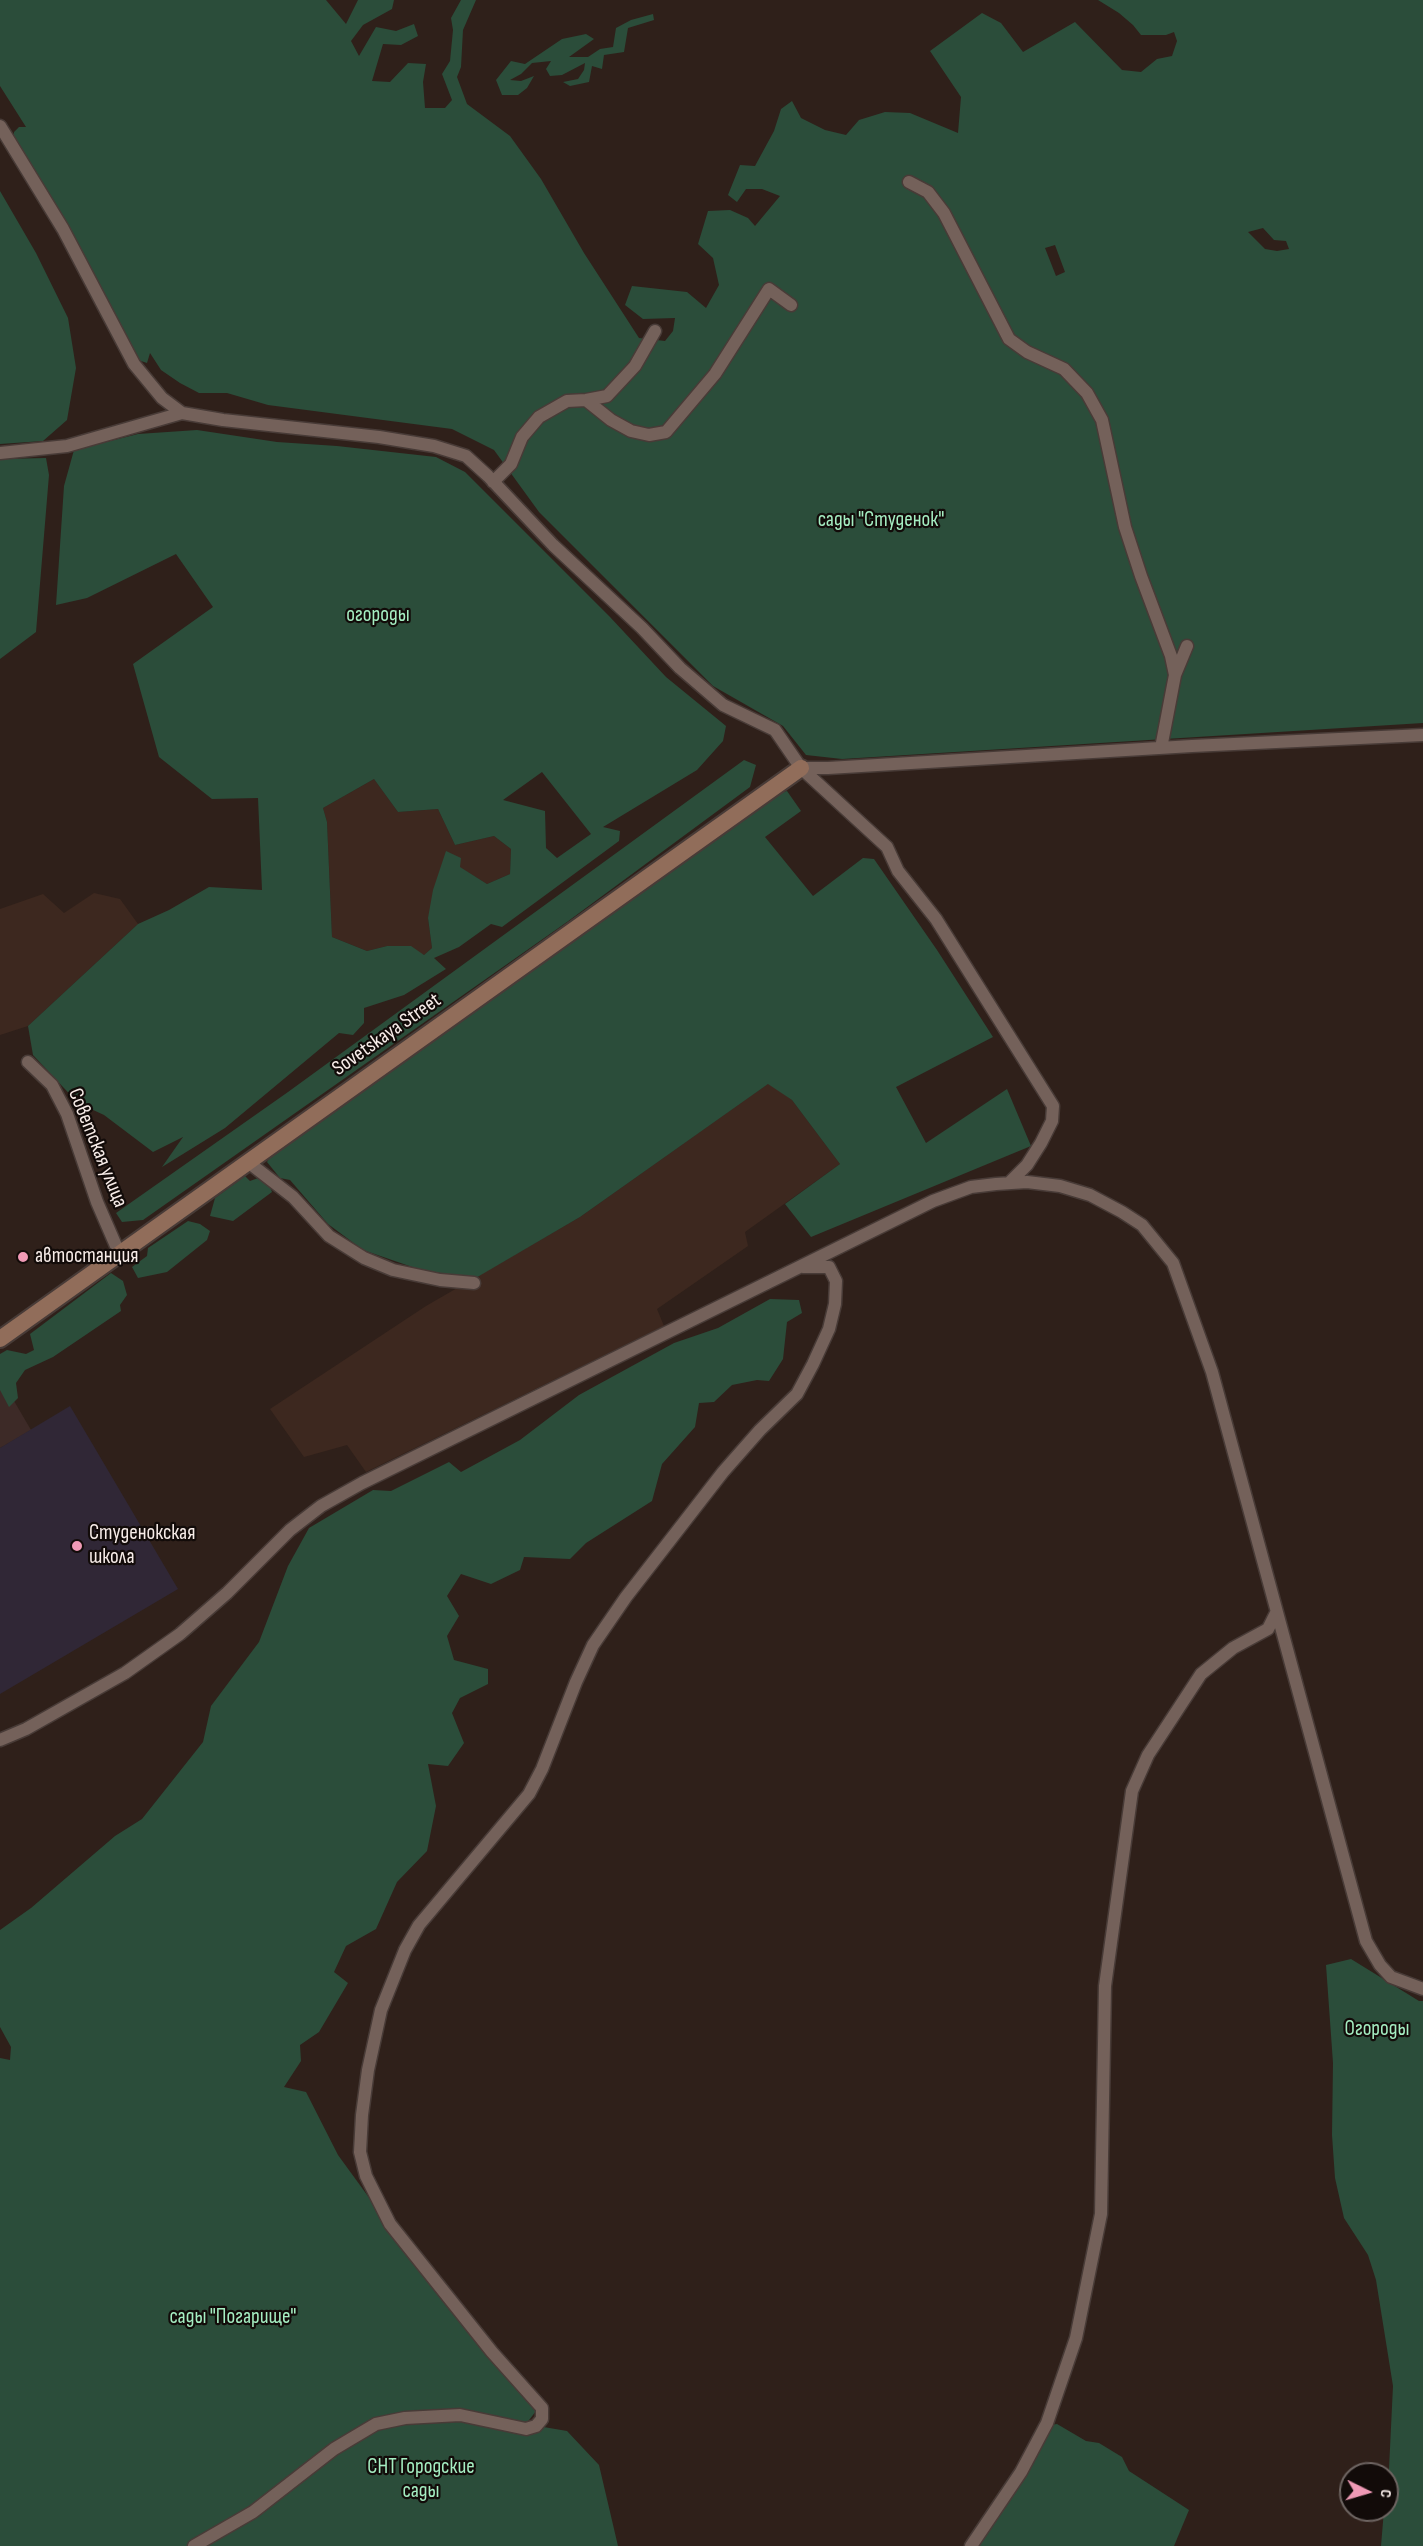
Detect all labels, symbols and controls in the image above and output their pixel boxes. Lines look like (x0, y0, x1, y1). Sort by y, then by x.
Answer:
park label: сады "Студенок" (818, 508, 944, 534)
park label: огороды (346, 603, 410, 629)
street label: Sovetskaya Street (328, 988, 446, 1082)
street label: Советская улица (62, 1085, 132, 1211)
place label: автостанция (35, 1244, 139, 1270)
marker: автостанция (16, 1250, 30, 1264)
place label: Студенокская школа (89, 1521, 195, 1571)
marker: Студенокская школа (70, 1539, 84, 1553)
park label: Огороды (1345, 2017, 1409, 2043)
park label: сады "Погарище" (169, 2305, 297, 2331)
park label: СНТ Городские сады (367, 2455, 475, 2505)
north arrow (1339, 2462, 1399, 2522)
text: С (1376, 2489, 1395, 2498)

